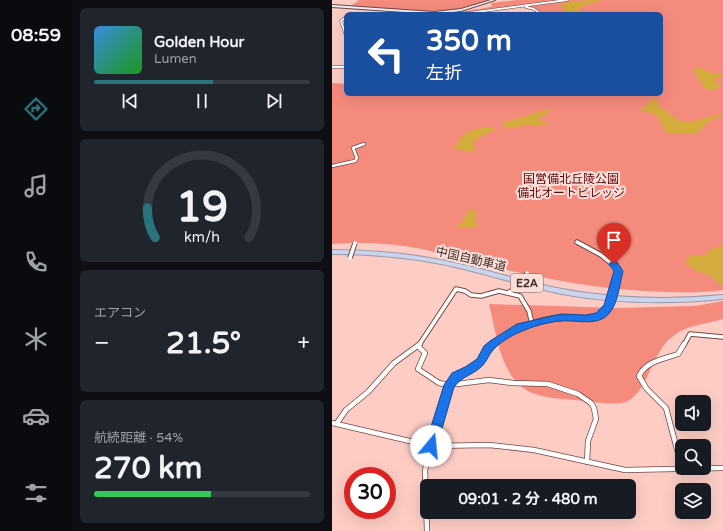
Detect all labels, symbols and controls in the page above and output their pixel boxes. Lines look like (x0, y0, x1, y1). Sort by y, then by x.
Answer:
text: 08:59 (11, 24, 61, 46)
text: 350 m (426, 24, 512, 58)
icon: left (360, 28, 412, 80)
text: Golden Hour (154, 33, 244, 51)
text: Lumen (154, 51, 197, 67)
text: 左折 (426, 62, 462, 84)
icon: previous (119, 90, 141, 112)
icon: pause (191, 90, 213, 112)
icon: next (263, 90, 285, 112)
icon: directions (22, 95, 50, 123)
icon: music (22, 172, 50, 200)
park label: 国営備北丘陵公園 備北オートビレッジ (517, 172, 625, 200)
text: 19 (176, 183, 228, 233)
pin (597, 223, 631, 264)
text: km/h (184, 229, 220, 246)
icon: arrive (603, 229, 625, 251)
street label: 中国自動車道 (434, 244, 508, 274)
icon: phone (22, 248, 50, 276)
road number: E2A (511, 274, 543, 292)
text: エアコン (94, 305, 146, 321)
icon: climate (22, 325, 50, 353)
text: 21.5° (166, 325, 241, 362)
text: − (94, 330, 110, 356)
text: + (298, 330, 310, 356)
map controls (675, 395, 711, 519)
button: sound (675, 395, 711, 431)
icon: car (22, 402, 50, 430)
position arrow (410, 425, 452, 467)
text: 航続距離 · 54% (94, 430, 183, 446)
button: search (675, 439, 711, 475)
text: 270 km (94, 450, 202, 487)
speed limit sign: 30 (344, 467, 396, 519)
icon: filters (22, 479, 50, 507)
button: layers (675, 483, 711, 519)
text: 09:01 · 2 分 · 480 m (458, 490, 598, 508)

